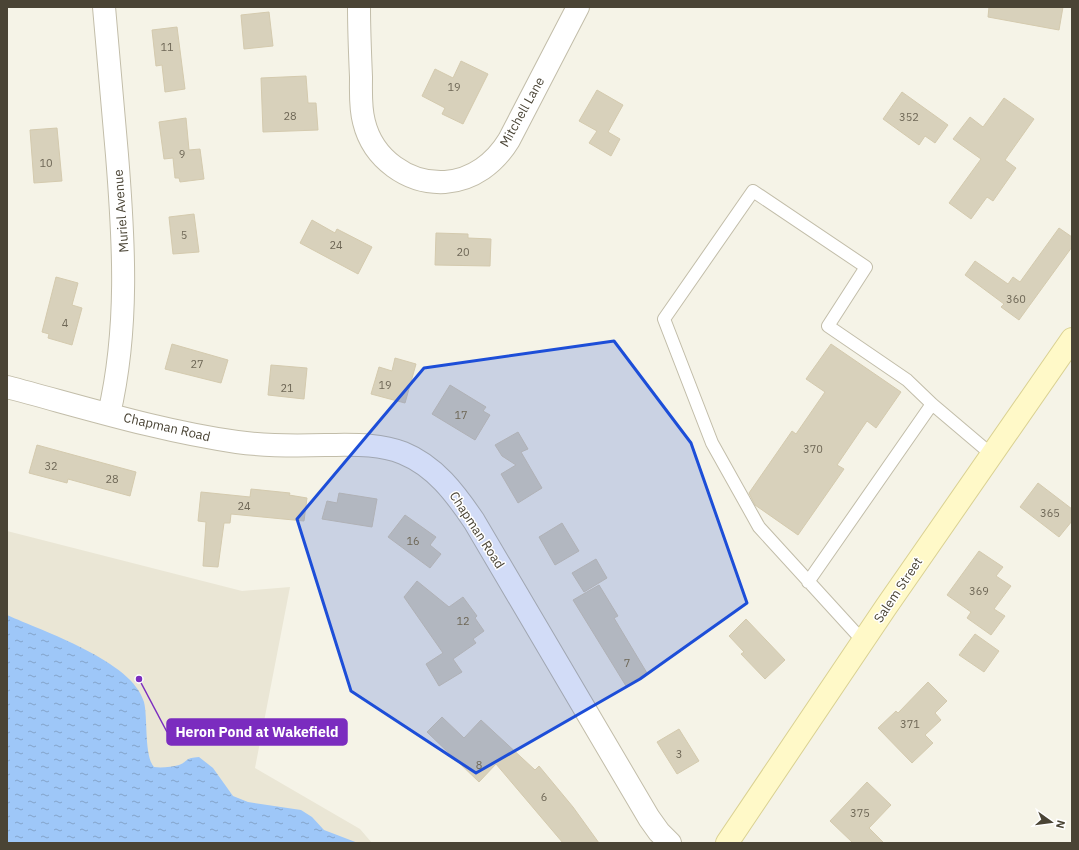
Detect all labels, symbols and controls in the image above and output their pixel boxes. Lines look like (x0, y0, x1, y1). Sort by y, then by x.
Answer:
house number: 11 (160, 40, 174, 54)
street label: Mitchell Lane (496, 74, 548, 150)
house number: 19 (447, 80, 461, 94)
house number: 28 (283, 109, 297, 123)
house number: 352 (899, 110, 919, 124)
house number: 9 (179, 147, 185, 161)
house number: 10 (39, 156, 53, 170)
street label: Muriel Avenue (110, 169, 132, 253)
house number: 5 (181, 228, 187, 242)
house number: 24 (329, 238, 343, 252)
house number: 20 (456, 245, 470, 259)
house number: 360 (1006, 292, 1026, 306)
house number: 4 (62, 316, 69, 330)
house number: 27 (190, 357, 204, 371)
house number: 19 (378, 378, 392, 392)
house number: 21 (280, 381, 294, 395)
house number: 17 (454, 408, 468, 422)
street label: Chapman Road (122, 409, 212, 445)
house number: 370 (803, 442, 823, 456)
house number: 32 (44, 459, 58, 473)
house number: 28 (105, 472, 119, 486)
street label: Chapman Road (446, 488, 508, 572)
house number: 24 (237, 499, 251, 513)
house number: 365 (1040, 506, 1060, 520)
house number: 16 (406, 534, 420, 548)
street label: Salem Street (870, 554, 926, 626)
house number: 369 (969, 584, 989, 598)
house number: 12 (456, 614, 470, 628)
house number: 7 (624, 656, 630, 670)
house number: 371 (900, 717, 920, 731)
callout: Heron Pond at Wakefield (167, 719, 347, 745)
text: Heron Pond at Wakefield (175, 723, 339, 741)
house number: 3 (676, 747, 682, 761)
house number: 8 (476, 758, 482, 772)
house number: 6 (541, 790, 547, 804)
north arrow (1031, 802, 1071, 842)
house number: 375 (850, 806, 870, 820)
text: N (1053, 819, 1068, 830)

